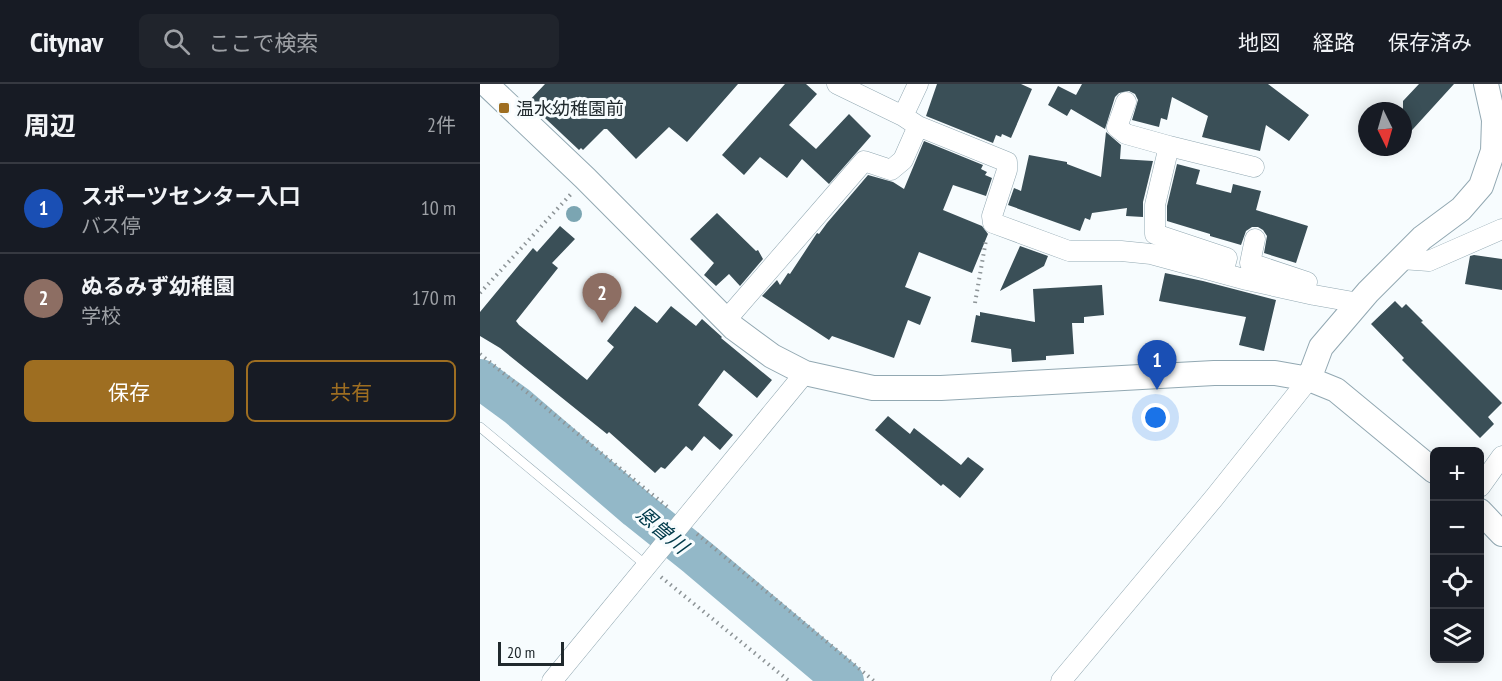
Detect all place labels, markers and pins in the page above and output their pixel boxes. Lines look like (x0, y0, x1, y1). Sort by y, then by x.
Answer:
place label: 温水幼稚園前 (516, 97, 624, 120)
marker: 温水幼稚園前 (497, 101, 511, 115)
pin: 2 (582, 274, 622, 323)
pin: 1 (1138, 340, 1176, 390)

